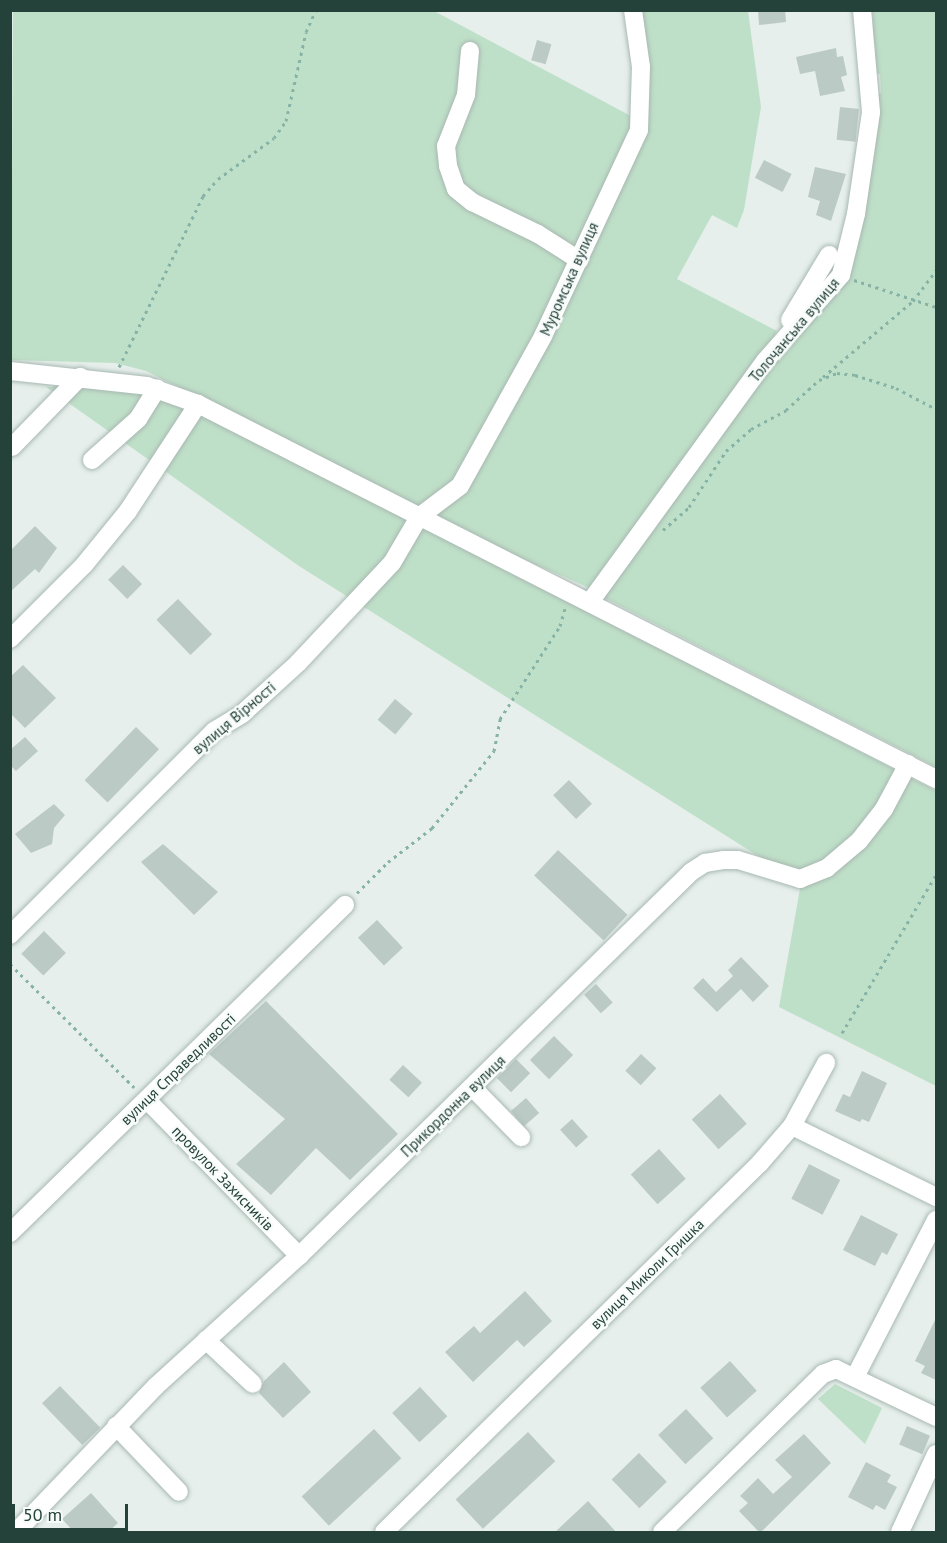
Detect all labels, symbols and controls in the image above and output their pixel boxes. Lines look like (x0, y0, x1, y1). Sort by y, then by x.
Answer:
street label: Муромська вулиця (536, 219, 602, 339)
street label: Толочанська вулиця (745, 274, 843, 386)
street label: вулиця Вірності (189, 678, 279, 758)
street label: вулиця Справедливості (117, 1010, 239, 1128)
street label: Прикордонна вулиця (397, 1051, 509, 1161)
street label: провулок Захисників (168, 1122, 278, 1234)
street label: вулиця Миколи Гришка (586, 1215, 708, 1333)
scale bar (15, 1492, 130, 1530)
text: 50 m (23, 1503, 62, 1526)

